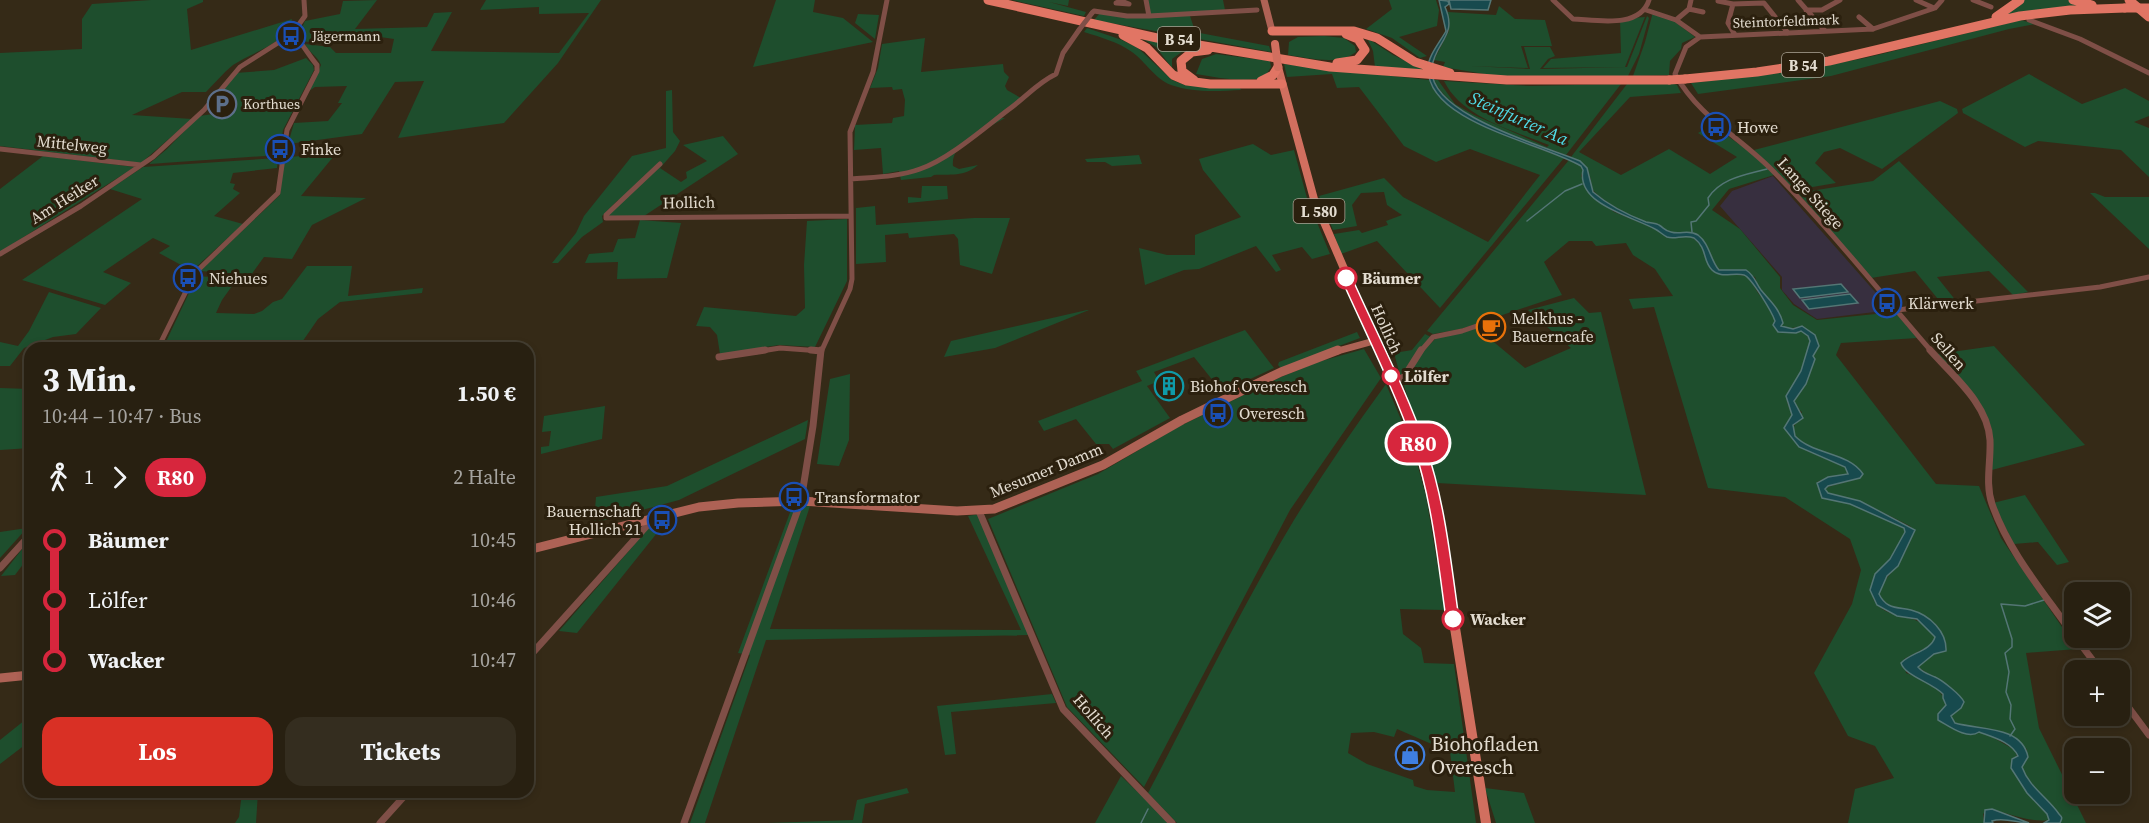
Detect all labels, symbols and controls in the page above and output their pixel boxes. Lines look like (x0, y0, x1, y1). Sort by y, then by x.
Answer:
street label: Steintorfeldmark (1732, 9, 1840, 33)
bus stop icon: Jägermann (275, 20, 307, 52)
place label: Jägermann (311, 26, 381, 46)
road number: B 54 (1158, 27, 1200, 51)
road number: B 54 (1782, 53, 1824, 77)
water label: Steinfurter Aa (1465, 85, 1573, 151)
parking icon: Korthues (206, 88, 238, 120)
place label: Korthues (243, 94, 300, 114)
bus stop icon: Howe (1700, 111, 1732, 143)
place label: Howe (1737, 116, 1778, 138)
street label: Mittelweg (36, 129, 108, 159)
bus stop icon: Finke (264, 133, 296, 165)
place label: Finke (301, 138, 341, 160)
street label: Lange Stiege (1773, 152, 1849, 234)
street label: Am Heiker (25, 169, 103, 229)
street label: Hollich (663, 191, 716, 213)
road number: L 580 (1294, 199, 1344, 223)
bus stop icon: Niehues (172, 262, 204, 294)
place label: Niehues (209, 267, 267, 289)
marker: Bäumer (1335, 267, 1357, 289)
place label: Bäumer (1362, 267, 1421, 289)
bus stop icon: Klärwerk (1871, 287, 1903, 319)
place label: Klärwerk (1908, 292, 1974, 314)
street label: Hollich (1366, 301, 1408, 358)
place label: Melkhus - Bauerncafe (1512, 307, 1594, 347)
cafe icon: Melkhus - Bauerncafe (1475, 311, 1507, 343)
street label: Sellen (1926, 327, 1972, 375)
text: 3 Min. (42, 357, 137, 402)
place label: Lölfer (1404, 365, 1449, 387)
marker: Lölfer (1382, 367, 1400, 385)
building icon: Biohof Overesch (1153, 370, 1185, 402)
place label: Biohof Overesch (1190, 375, 1308, 397)
text: 1.50 € (457, 378, 516, 408)
bus stop icon: Overesch (1202, 397, 1234, 429)
text: 10:44 – 10:47 · Bus (42, 402, 201, 430)
place label: Overesch (1239, 402, 1306, 424)
line badge: R80 (1384, 424, 1452, 462)
text: R80 (1399, 429, 1437, 458)
street label: Mesumer Damm (986, 437, 1106, 503)
icon: walk (42, 461, 75, 494)
icon: forward (103, 461, 136, 494)
text: 1 (84, 463, 94, 491)
text: R80 (157, 463, 194, 492)
text: 2 Halte (453, 463, 516, 491)
bus stop icon: Transformator (778, 481, 810, 513)
place label: Transformator (815, 486, 920, 508)
place label: Bauernschaft Hollich 21 (546, 500, 642, 540)
bus stop icon: Bauernschaft Hollich 21 (646, 504, 678, 536)
text: Bäumer (88, 525, 169, 555)
text: 10:45 (470, 526, 516, 554)
map controls (2064, 582, 2130, 804)
button: layers (2064, 582, 2130, 648)
text: Lölfer (88, 585, 148, 615)
text: 10:46 (470, 586, 516, 614)
marker: Wacker (1442, 608, 1464, 630)
place label: Wacker (1470, 608, 1526, 630)
text: Wacker (88, 645, 165, 675)
text: 10:47 (470, 646, 516, 674)
button: + (2064, 660, 2130, 726)
street label: Hollich (1068, 689, 1120, 743)
button: Los (42, 717, 273, 786)
button: Tickets (285, 717, 516, 786)
place label: Biohofladen Overesch (1431, 730, 1539, 781)
button: − (2064, 738, 2130, 804)
shop icon: Biohofladen Overesch (1394, 739, 1426, 771)

